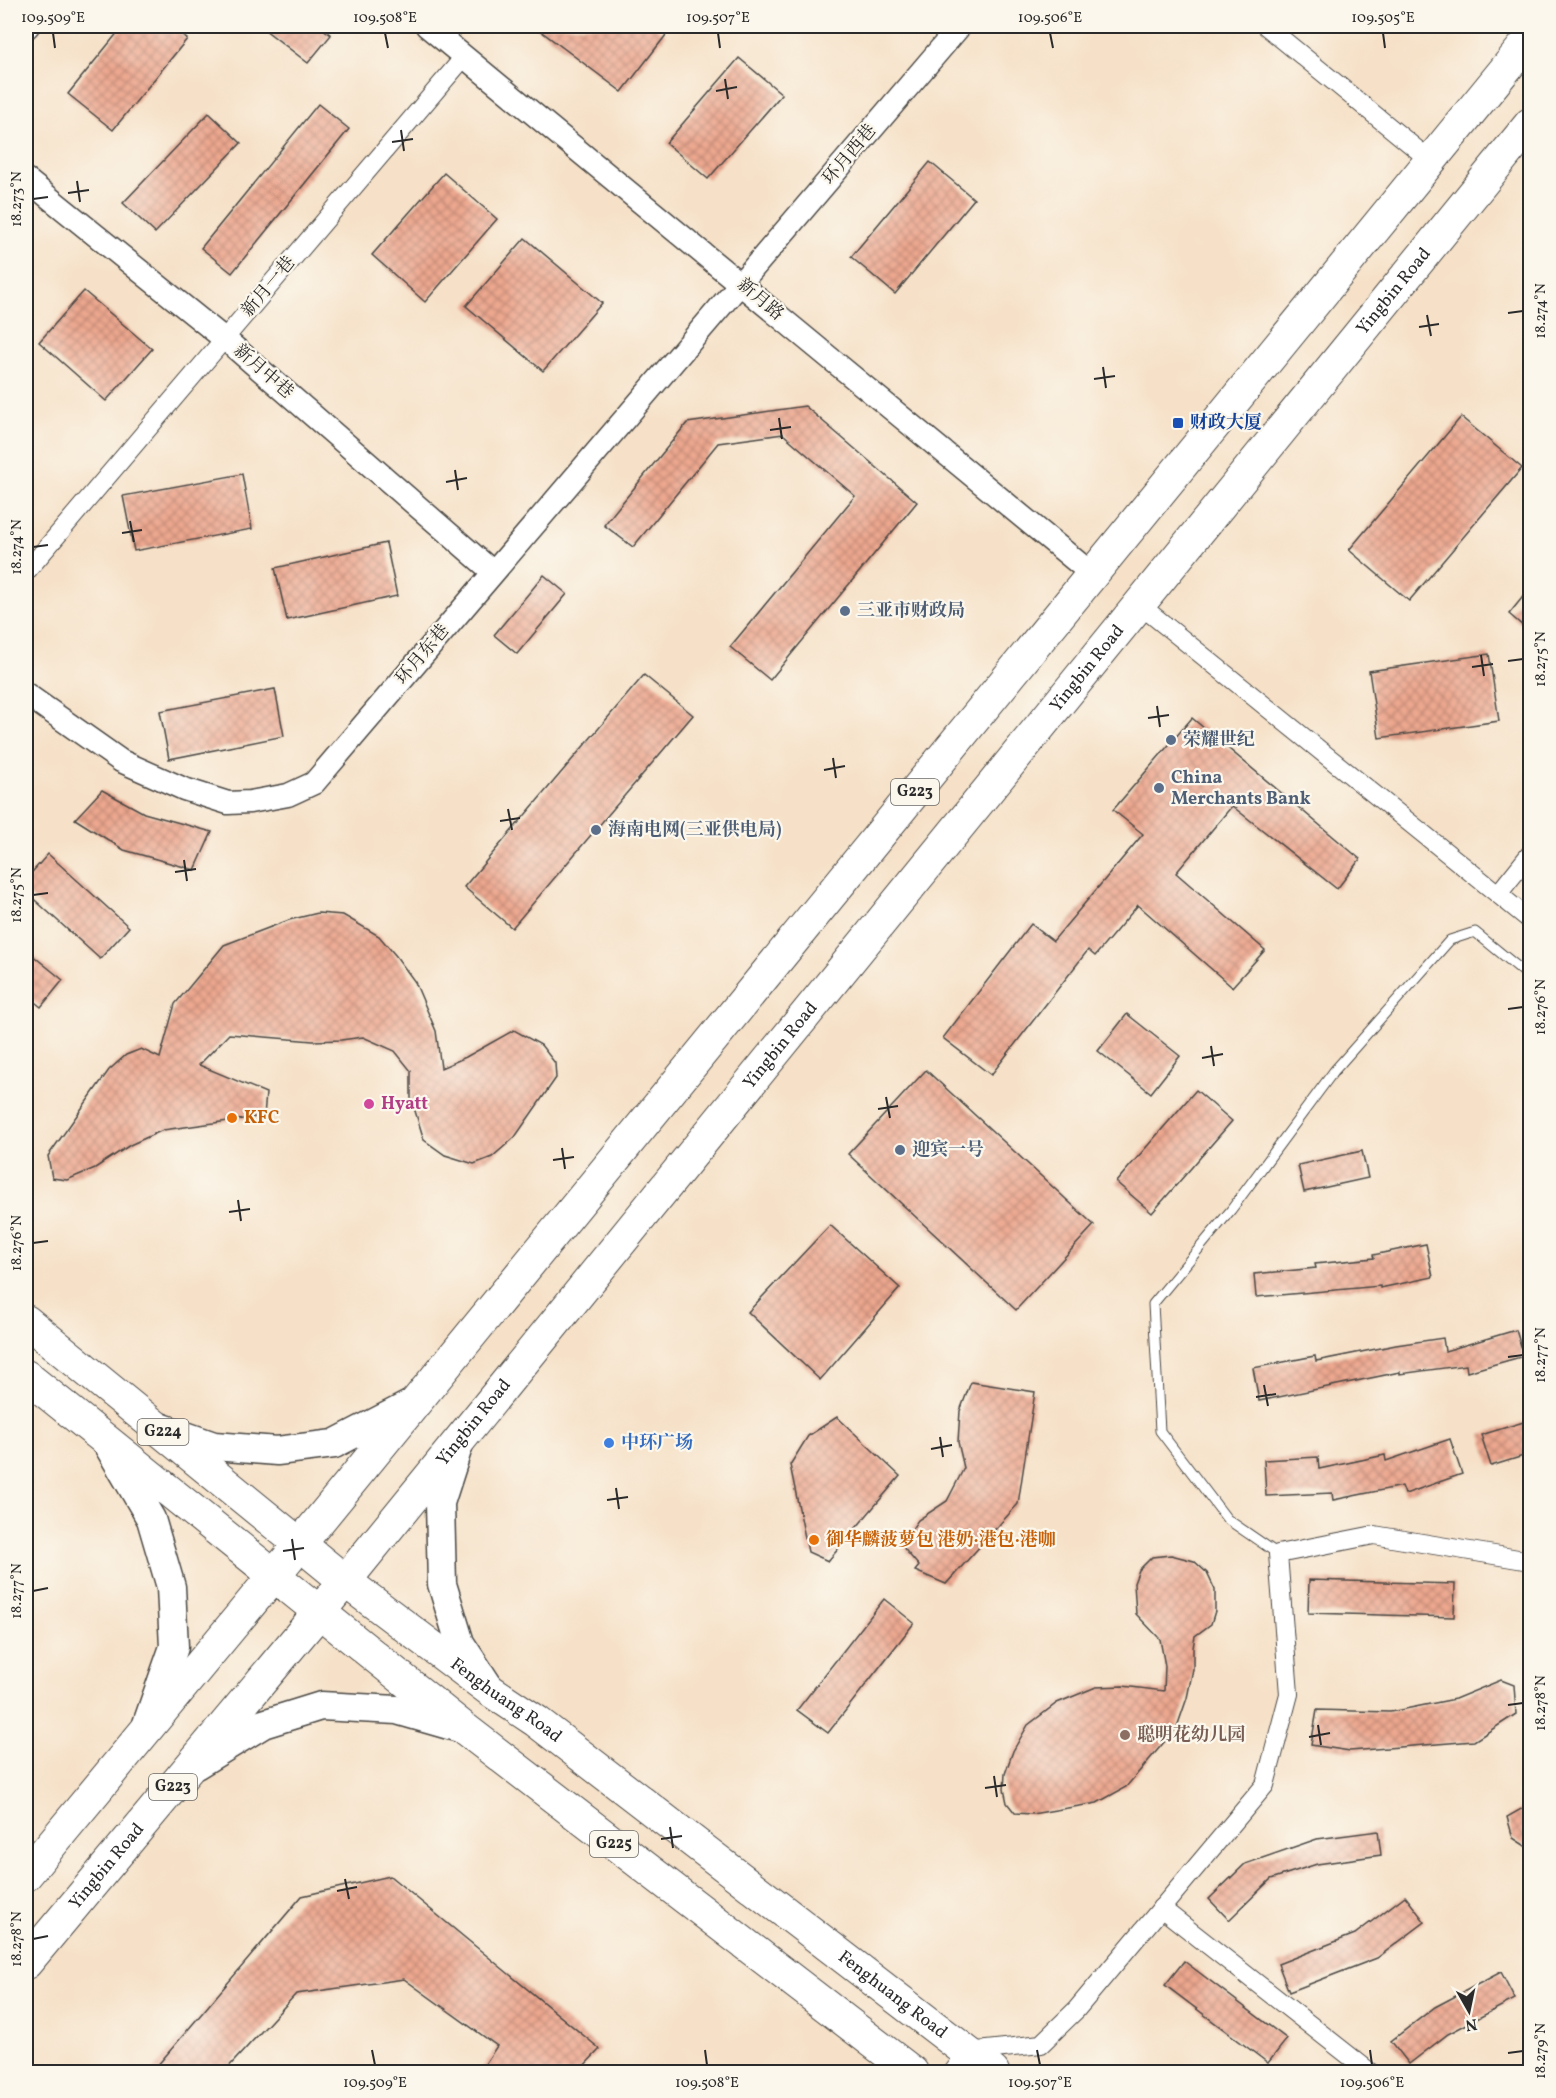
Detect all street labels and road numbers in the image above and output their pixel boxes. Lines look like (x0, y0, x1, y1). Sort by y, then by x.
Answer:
street label: 环月西巷 (817, 119, 883, 191)
street label: Yingbin Road (1351, 242, 1437, 340)
street label: 新月一巷 (236, 251, 302, 323)
street label: 新月路 (731, 273, 789, 327)
street label: 新月中巷 (228, 339, 298, 405)
street label: 环月东巷 (390, 619, 456, 691)
street label: Yingbin Road (1044, 619, 1130, 717)
road number: G223 (891, 779, 939, 805)
street label: Yingbin Road (737, 996, 824, 1094)
street label: Yingbin Road (431, 1374, 517, 1471)
road number: G224 (138, 1419, 188, 1445)
street label: Fenghuang Road (445, 1652, 567, 1749)
road number: G223 (149, 1774, 197, 1800)
street label: Yingbin Road (63, 1818, 150, 1915)
road number: G225 (590, 1831, 638, 1857)
street label: Fenghuang Road (833, 1945, 952, 2045)

